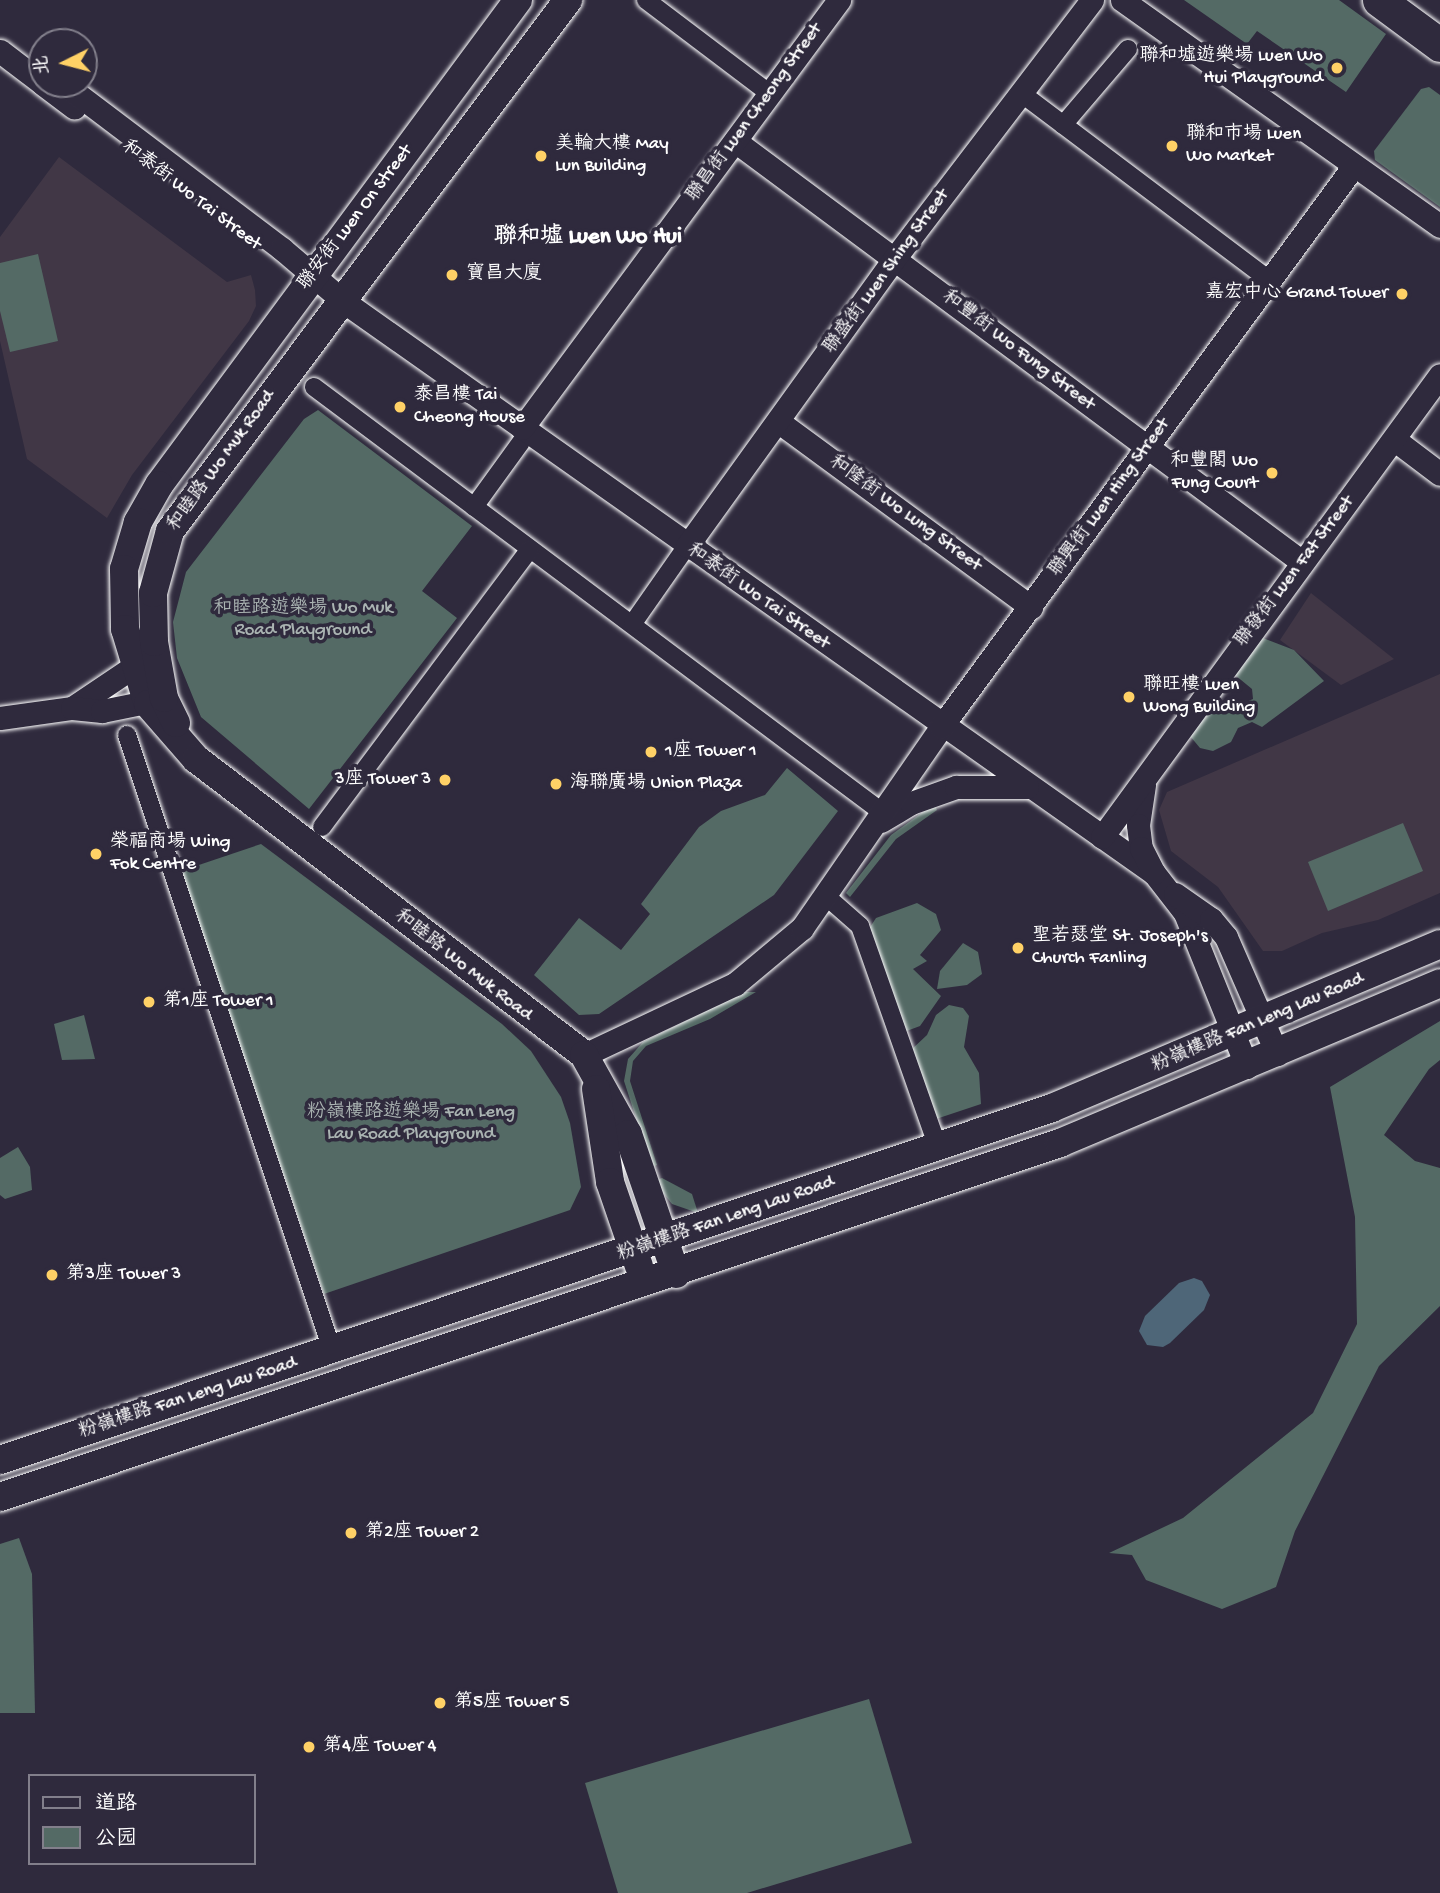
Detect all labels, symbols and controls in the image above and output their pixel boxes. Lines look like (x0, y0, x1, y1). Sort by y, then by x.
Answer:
street label: 聯昌街 Luen Cheong Street (682, 19, 828, 207)
north arrow (28, 28, 98, 98)
place label: 聯和墟遊樂場 Luen Wo Hui Playground (1139, 46, 1323, 90)
text: 北 (31, 54, 56, 76)
marker: 聯和墟遊樂場 Luen Wo Hui Playground (1329, 60, 1345, 76)
place label: 聯和市場 Luen Wo Market (1186, 124, 1301, 168)
place label: 美輪大樓 May Lun Building (555, 134, 669, 178)
street label: 和泰街 Wo Tai Street (117, 136, 265, 256)
marker: 聯和市場 Luen Wo Market (1164, 138, 1180, 154)
street label: 聯安街 Luen On Street (294, 141, 418, 295)
marker: 美輪大樓 May Lun Building (533, 148, 549, 164)
street label: 聯盛街 Luen Shing Street (819, 185, 955, 359)
district label: 聯和墟 Luen Wo Hui (494, 224, 682, 252)
place label: 寶昌大廈 (466, 264, 542, 286)
marker: 寶昌大廈 (444, 267, 460, 283)
place label: 嘉宏中心 Grand Tower (1205, 283, 1388, 305)
street label: 和豐街 Wo Fung Street (937, 286, 1099, 416)
marker: 嘉宏中心 Grand Tower (1394, 286, 1410, 302)
place label: 泰昌樓 Tai Cheong House (414, 385, 525, 429)
street label: 和睦路 Wo Muk Road (163, 386, 281, 536)
marker: 泰昌樓 Tai Cheong House (392, 399, 408, 415)
street label: 聯興街 Luen Hing Street (1045, 414, 1175, 582)
street label: 和隆街 Wo Lung Street (824, 451, 986, 577)
place label: 和豐閣 Wo Fung Court (1170, 451, 1258, 495)
marker: 和豐閣 Wo Fung Court (1264, 465, 1280, 481)
street label: 聯發街 Luen Fat Street (1231, 492, 1359, 652)
street label: 和泰街 Wo Tai Street (682, 539, 834, 655)
park label: 和睦路遊樂場 Wo Muk Road Playground (213, 598, 393, 642)
place label: 聯旺樓 Luen Wong Building (1143, 675, 1255, 719)
marker: 聯旺樓 Luen Wong Building (1121, 689, 1137, 705)
place label: 1座 Tower 1 (665, 741, 757, 763)
marker: 1座 Tower 1 (643, 744, 659, 760)
place label: 3座 Tower 3 (335, 769, 431, 791)
marker: 3座 Tower 3 (437, 772, 453, 788)
place label: 海聯廣場 Union Plaza (570, 773, 742, 795)
marker: 海聯廣場 Union Plaza (548, 776, 564, 792)
place label: 榮福商場 Wing Fok Centre (110, 832, 231, 876)
marker: 榮福商場 Wing Fok Centre (88, 846, 104, 862)
street label: 和睦路 Wo Muk Road (390, 905, 536, 1027)
place label: 聖若瑟堂 St. Joseph's Church Fanling (1032, 926, 1208, 970)
marker: 聖若瑟堂 St. Joseph's Church Fanling (1010, 940, 1026, 956)
street label: 粉嶺樓路 Fan Leng Lau Road (1149, 968, 1367, 1078)
place label: 第1座 Tower 1 (163, 991, 274, 1013)
marker: 第1座 Tower 1 (141, 994, 157, 1010)
park label: 粉嶺樓路遊樂場 Fan Leng Lau Road Playground (307, 1102, 515, 1146)
street label: 粉嶺樓路 Fan Leng Lau Road (615, 1171, 837, 1267)
place label: 第3座 Tower 3 (66, 1264, 181, 1286)
marker: 第3座 Tower 3 (44, 1267, 60, 1283)
street label: 粉嶺樓路 Fan Leng Lau Road (76, 1352, 300, 1444)
place label: 第2座 Tower 2 (365, 1522, 479, 1544)
marker: 第2座 Tower 2 (343, 1525, 359, 1541)
place label: 第5座 Tower 5 (454, 1692, 569, 1714)
marker: 第5座 Tower 5 (432, 1695, 448, 1711)
place label: 第4座 Tower 4 (323, 1736, 436, 1758)
marker: 第4座 Tower 4 (301, 1739, 317, 1755)
legend (28, 1774, 256, 1865)
text: 道路 (95, 1793, 137, 1818)
text: 公园 (95, 1828, 137, 1853)

